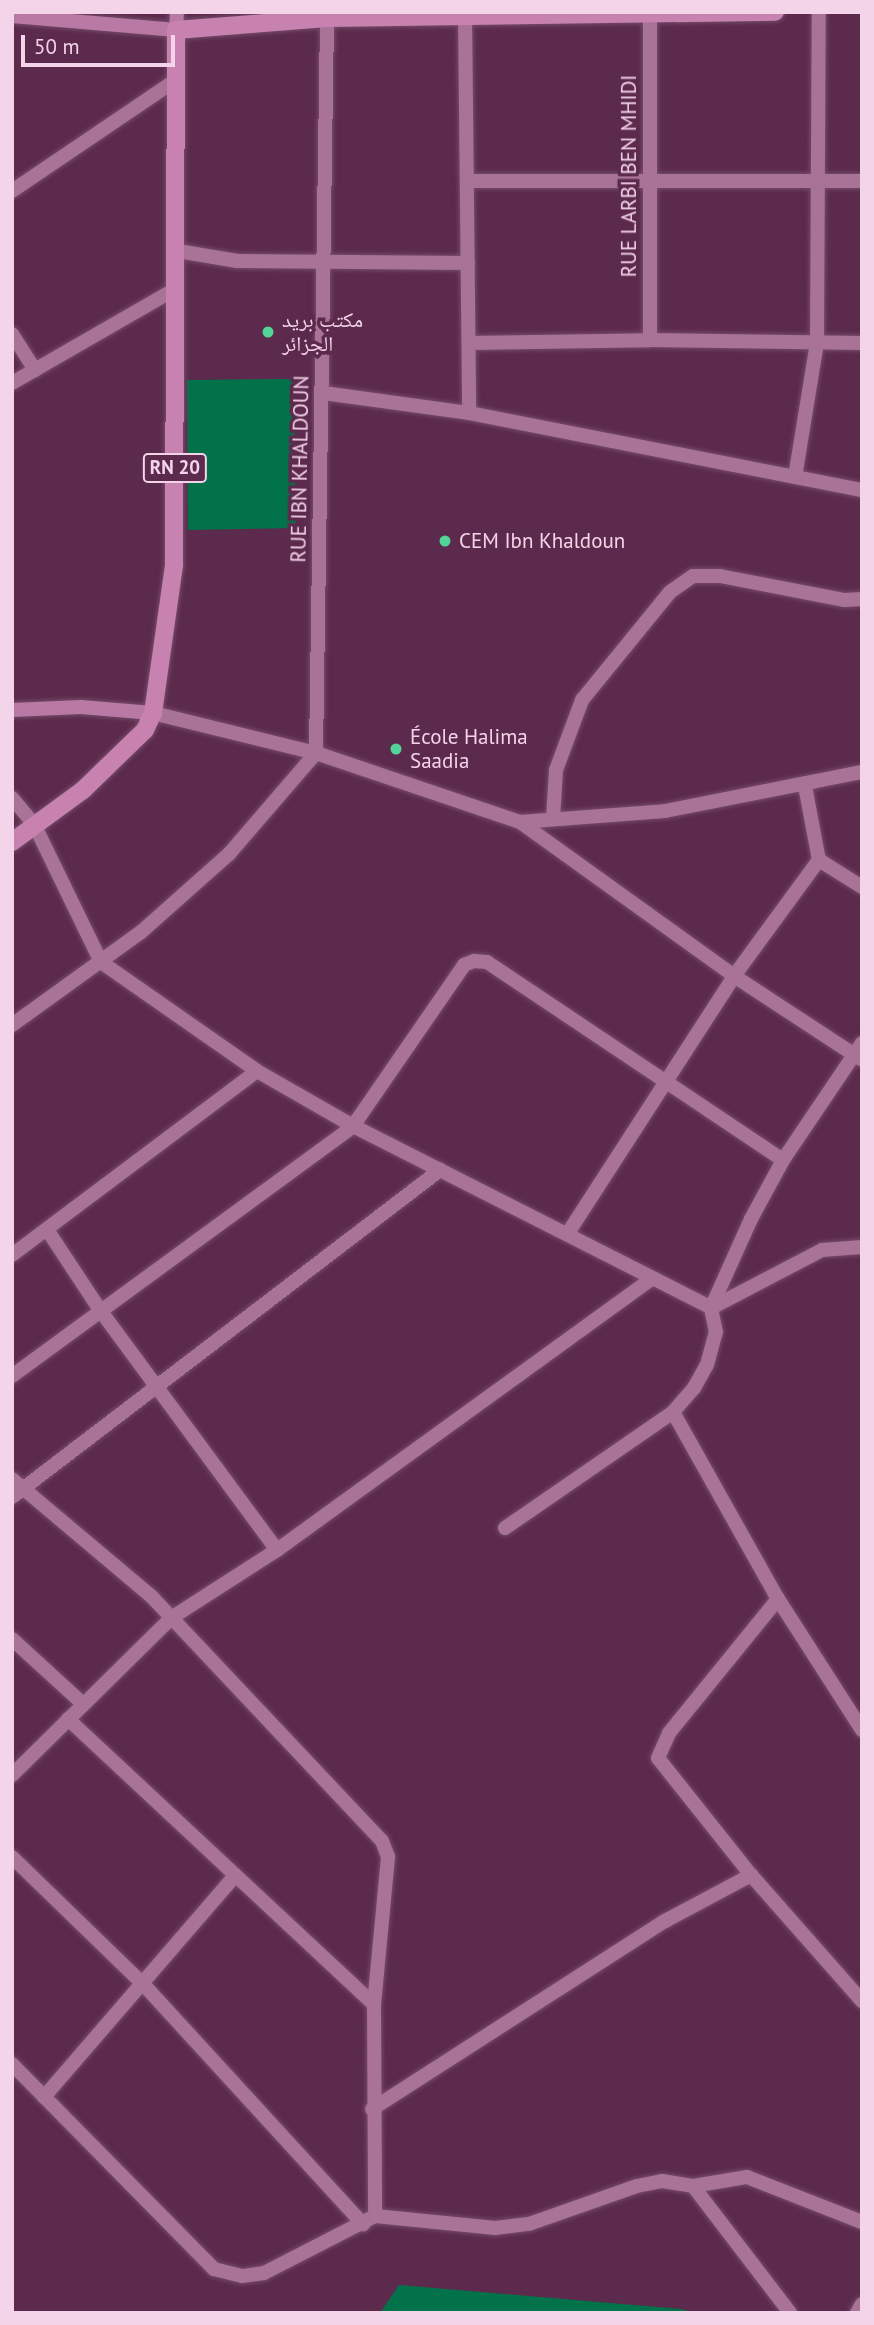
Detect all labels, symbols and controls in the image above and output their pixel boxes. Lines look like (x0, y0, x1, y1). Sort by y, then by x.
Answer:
scale bar (24, 21, 178, 65)
text: 50 m (34, 33, 80, 60)
street label: RUE LARBI BEN MHIDI (616, 75, 642, 277)
place label: مكتب بريد الجزائر (282, 307, 363, 357)
marker: مكتب بريد الجزائر (260, 324, 276, 340)
street label: RUE IBN KHALDOUN (286, 375, 314, 563)
road number: RN 20 (142, 453, 208, 484)
place label: CEM Ibn Khaldoun (459, 528, 625, 554)
marker: CEM Ibn Khaldoun (437, 533, 453, 549)
place label: École Halima Saadia (410, 724, 528, 774)
marker: École Halima Saadia (388, 741, 404, 757)

